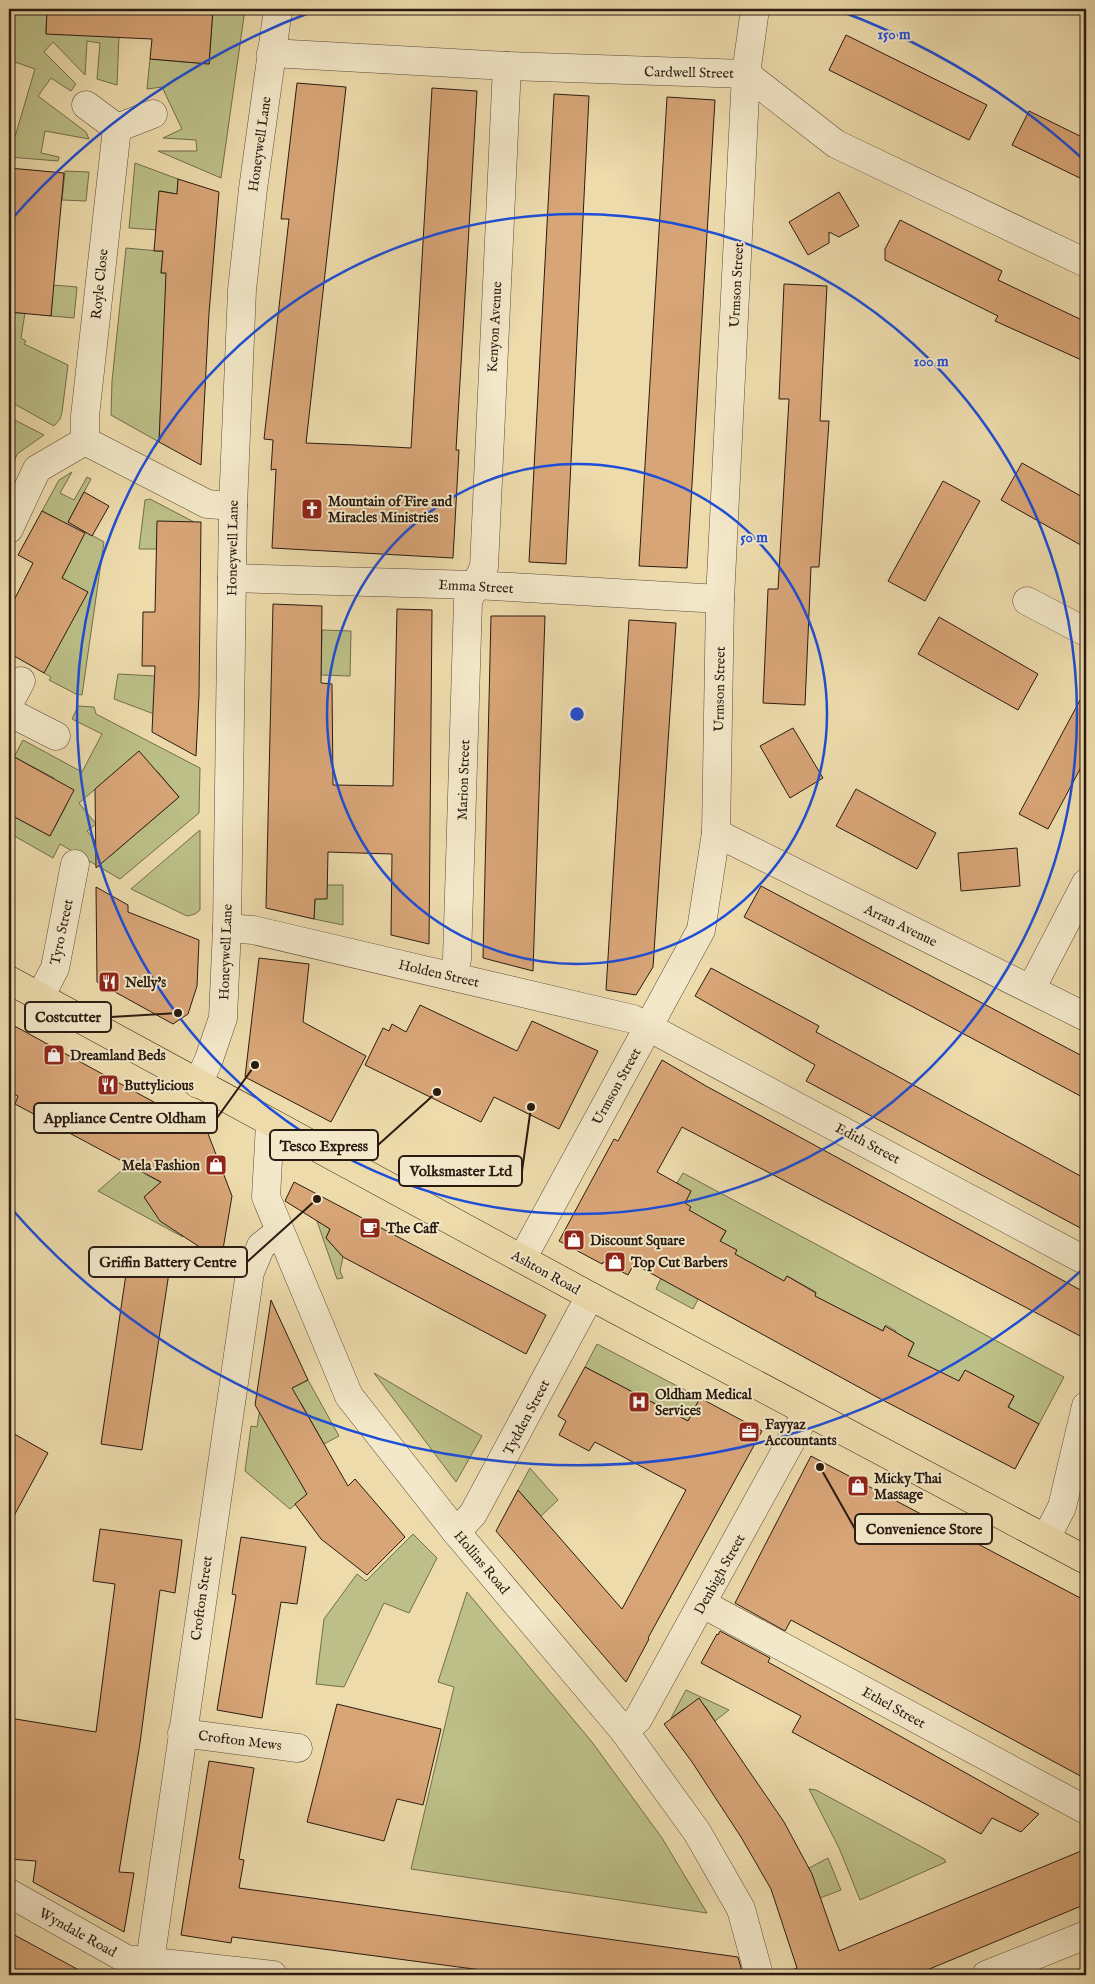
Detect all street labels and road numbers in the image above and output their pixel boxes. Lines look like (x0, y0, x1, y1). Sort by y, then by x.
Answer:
street label: Cardwell Street (644, 63, 734, 83)
street label: Honeywell Lane (244, 95, 276, 193)
street label: Urmson Street (726, 242, 748, 328)
street label: Royle Close (87, 247, 113, 320)
street label: Kenyon Avenue (484, 280, 506, 373)
street label: Honeywell Lane (223, 499, 243, 596)
street label: Emma Street (438, 576, 514, 598)
street label: Urmson Street (710, 646, 730, 732)
street label: Marion Street (454, 739, 474, 821)
street label: Tyro Street (46, 897, 78, 967)
street label: Arran Avenue (860, 900, 941, 952)
street label: Honeywell Lane (215, 903, 237, 1000)
street label: Holden Street (397, 956, 481, 992)
street label: Urmson Street (588, 1045, 645, 1128)
street label: Edith Street (832, 1119, 903, 1169)
street label: Ashton Road (507, 1246, 584, 1299)
street label: Tydden Street (500, 1377, 554, 1458)
street label: Hollins Road (449, 1527, 513, 1599)
street label: Denbigh Street (690, 1531, 749, 1618)
street label: Crofton Street (187, 1554, 217, 1642)
street label: Ethel Street (859, 1683, 929, 1733)
street label: Crofton Mews (197, 1727, 283, 1755)
street label: Wyndale Road (36, 1904, 120, 1962)

